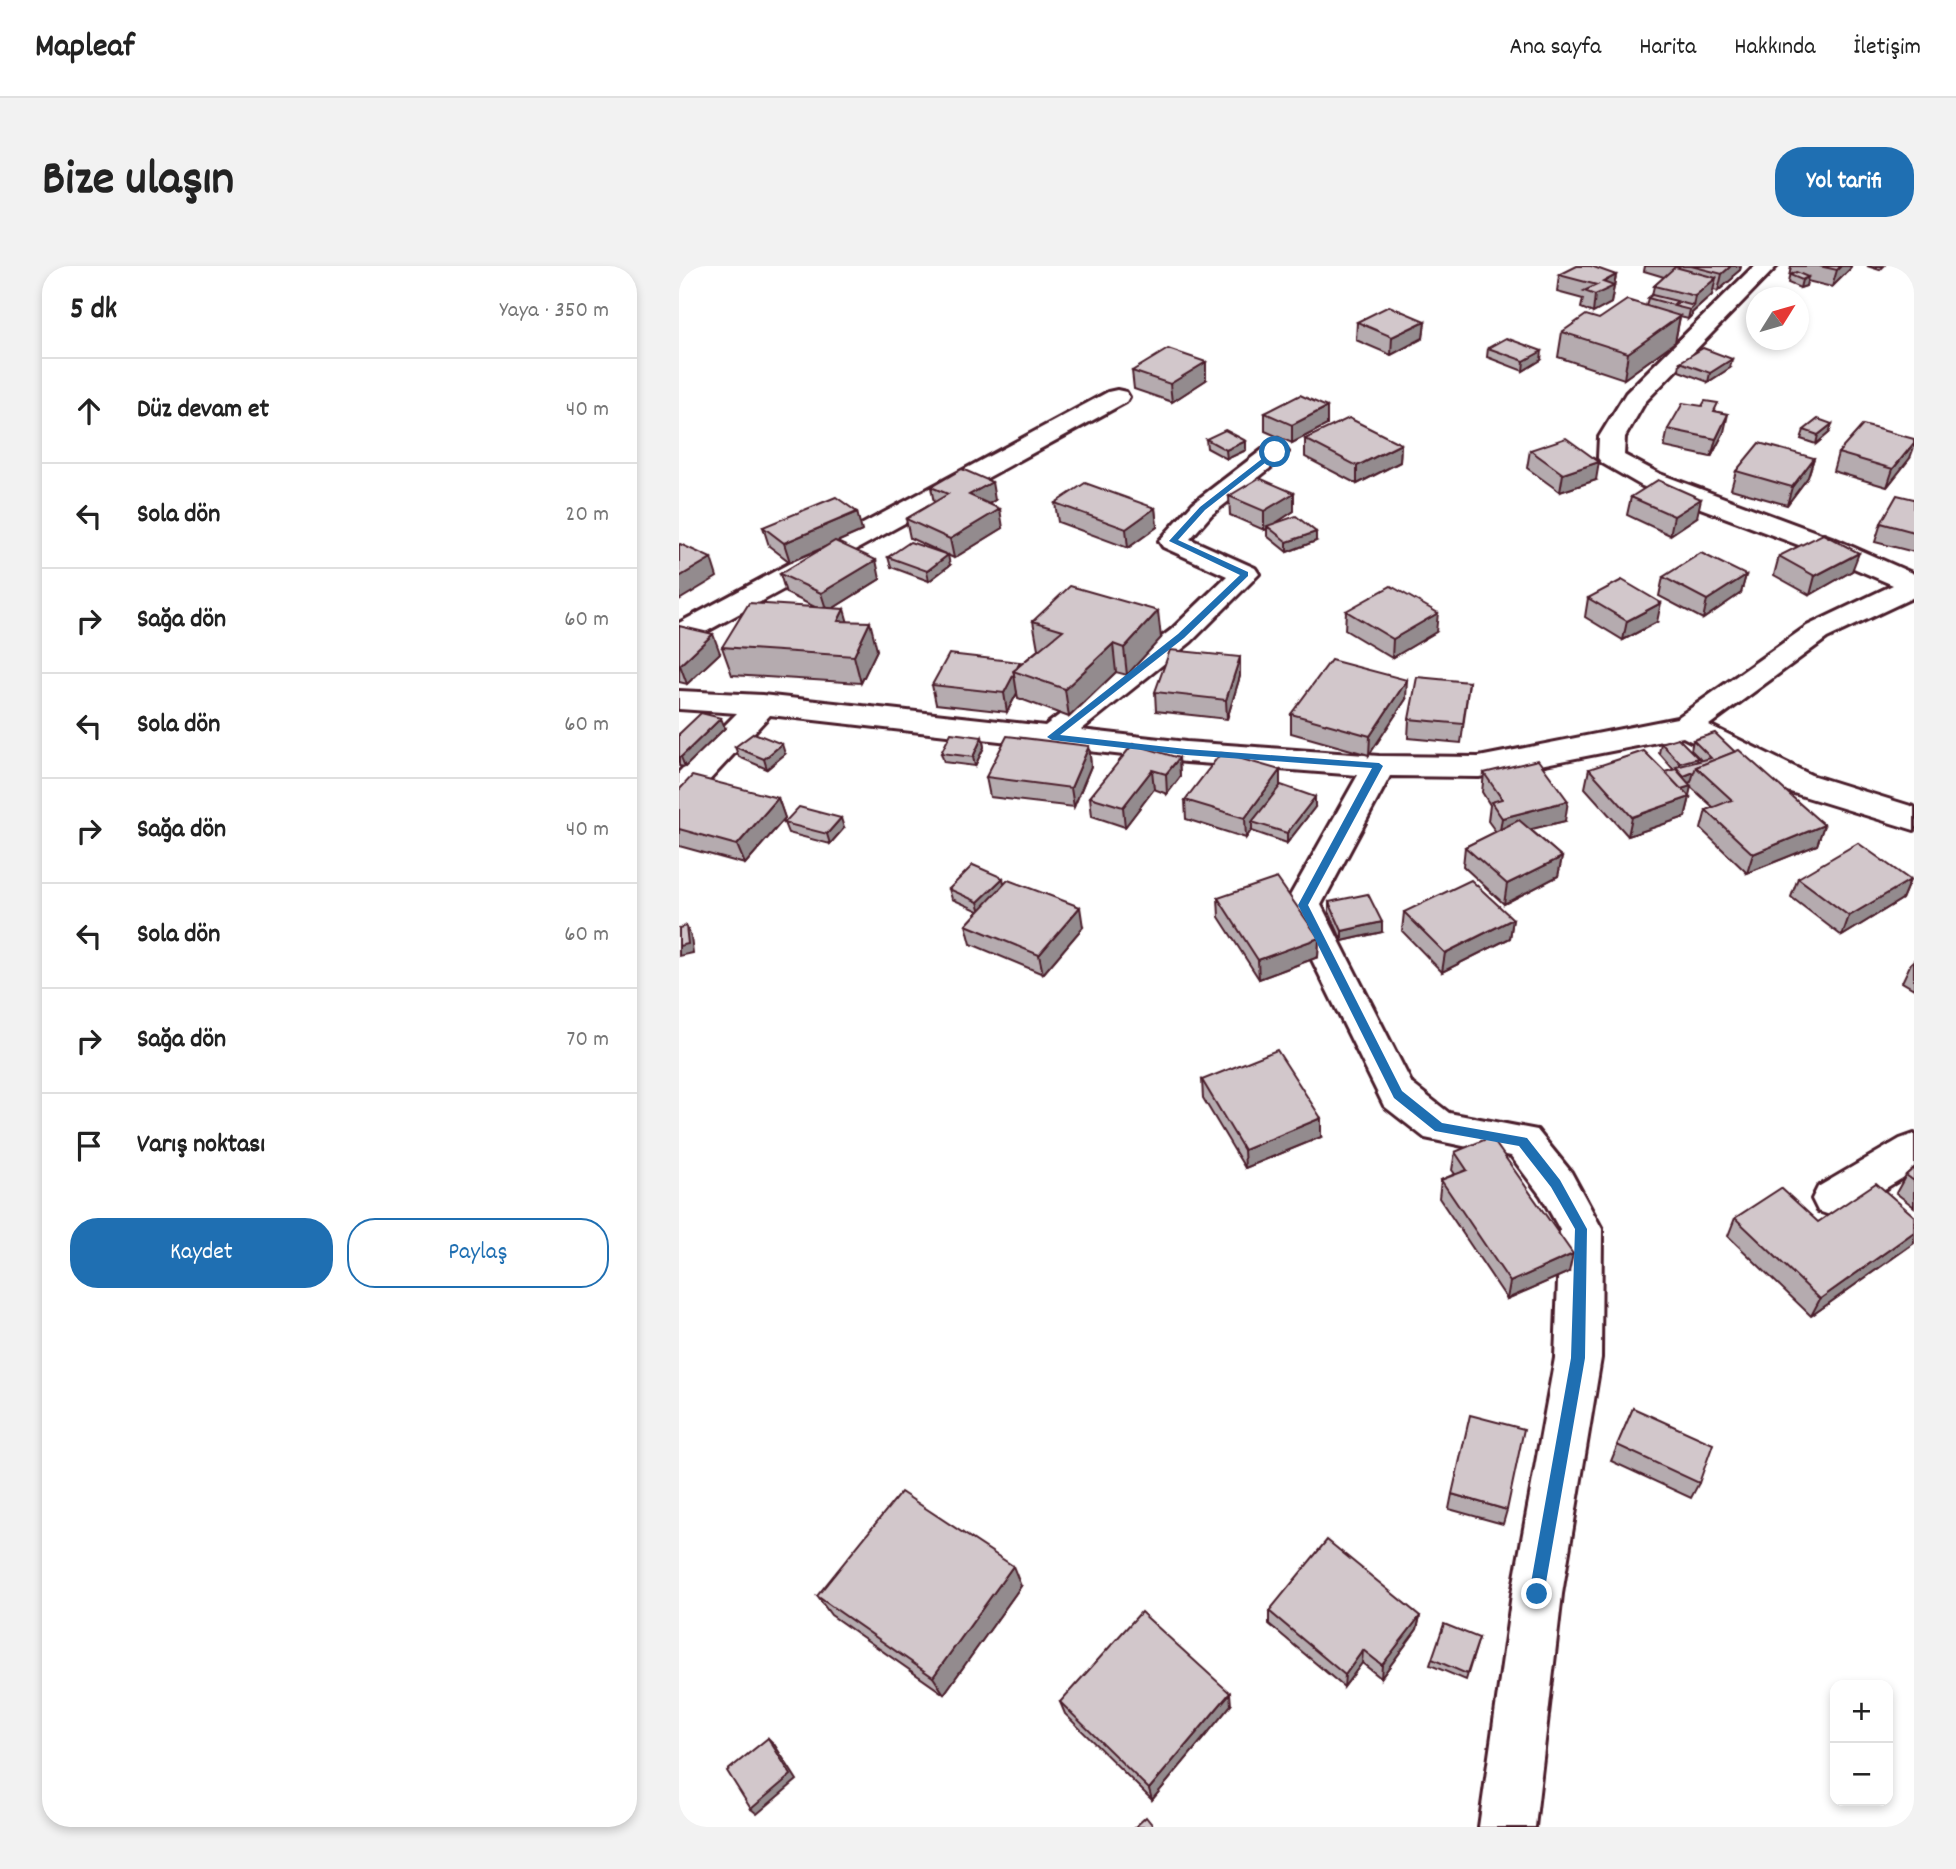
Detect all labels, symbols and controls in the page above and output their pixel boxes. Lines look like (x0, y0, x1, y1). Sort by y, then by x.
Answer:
text: Mapleaf (35, 25, 135, 72)
text: Ana sayfa (1510, 31, 1601, 65)
text: Harita (1639, 31, 1696, 65)
text: Hakkında (1734, 31, 1816, 65)
text: İletişim (1854, 31, 1921, 65)
text: Bize ulaşın (42, 147, 234, 217)
button: Yol tarifi (1775, 147, 1914, 217)
north arrow (1746, 287, 1809, 350)
text: 5 dk (70, 290, 117, 333)
text: Yaya · 350 m (499, 295, 609, 328)
icon: ahead (70, 392, 108, 430)
text: Düz devam et (137, 392, 269, 429)
text: 40 m (566, 394, 609, 427)
route start (1259, 436, 1290, 467)
icon: left (70, 497, 108, 535)
text: Sola dön (137, 497, 220, 534)
text: 20 m (565, 499, 609, 532)
icon: right (70, 602, 108, 640)
text: Sağa dön (137, 602, 226, 639)
text: 60 m (564, 604, 609, 637)
icon: left (70, 707, 108, 745)
text: Sola dön (137, 707, 220, 744)
text: 60 m (564, 709, 609, 742)
icon: right (70, 812, 108, 850)
text: Sağa dön (137, 812, 226, 849)
text: 40 m (566, 814, 609, 847)
icon: left (70, 917, 108, 955)
text: Sola dön (137, 917, 220, 954)
text: 60 m (564, 919, 609, 952)
icon: right (70, 1022, 108, 1060)
text: Sağa dön (137, 1022, 226, 1059)
text: 70 m (567, 1024, 609, 1057)
icon: arrive (70, 1127, 108, 1165)
text: Varış noktası (137, 1127, 265, 1164)
button: Kaydet (70, 1218, 333, 1288)
button: Paylaş (347, 1218, 609, 1288)
route end (1521, 1578, 1552, 1609)
map controls (1830, 1680, 1893, 1806)
button: + (1830, 1680, 1893, 1743)
button: − (1830, 1743, 1893, 1806)

